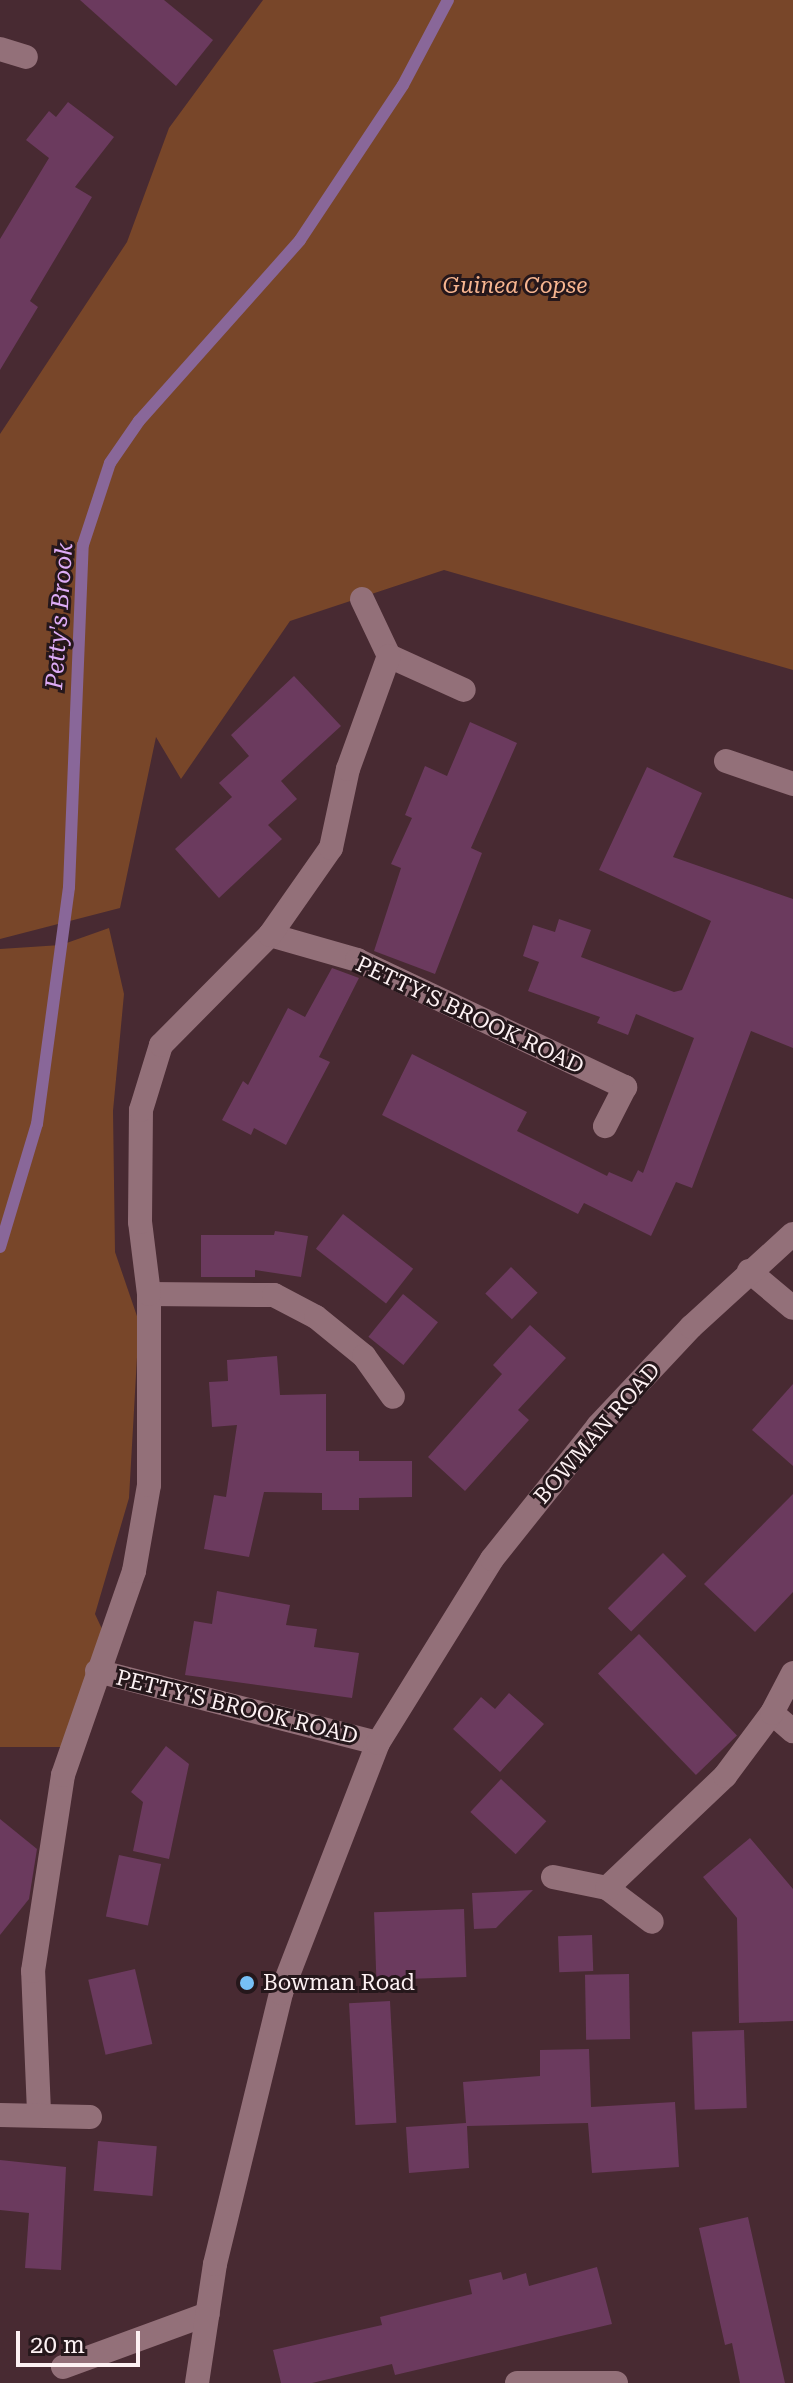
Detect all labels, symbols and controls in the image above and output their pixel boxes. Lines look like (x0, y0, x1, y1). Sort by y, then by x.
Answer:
park label: Guinea Copse (443, 273, 587, 299)
water label: Petty's Brook (41, 542, 79, 690)
street label: PETTY'S BROOK ROAD (352, 951, 588, 1079)
street label: BOWMAN ROAD (529, 1357, 665, 1509)
street label: PETTY'S BROOK ROAD (113, 1664, 361, 1750)
place label: Bowman Road (263, 1970, 415, 1996)
marker: Bowman Road (238, 1974, 256, 1992)
scale bar (20, 2315, 144, 2365)
text: 20 m (30, 2331, 85, 2359)

